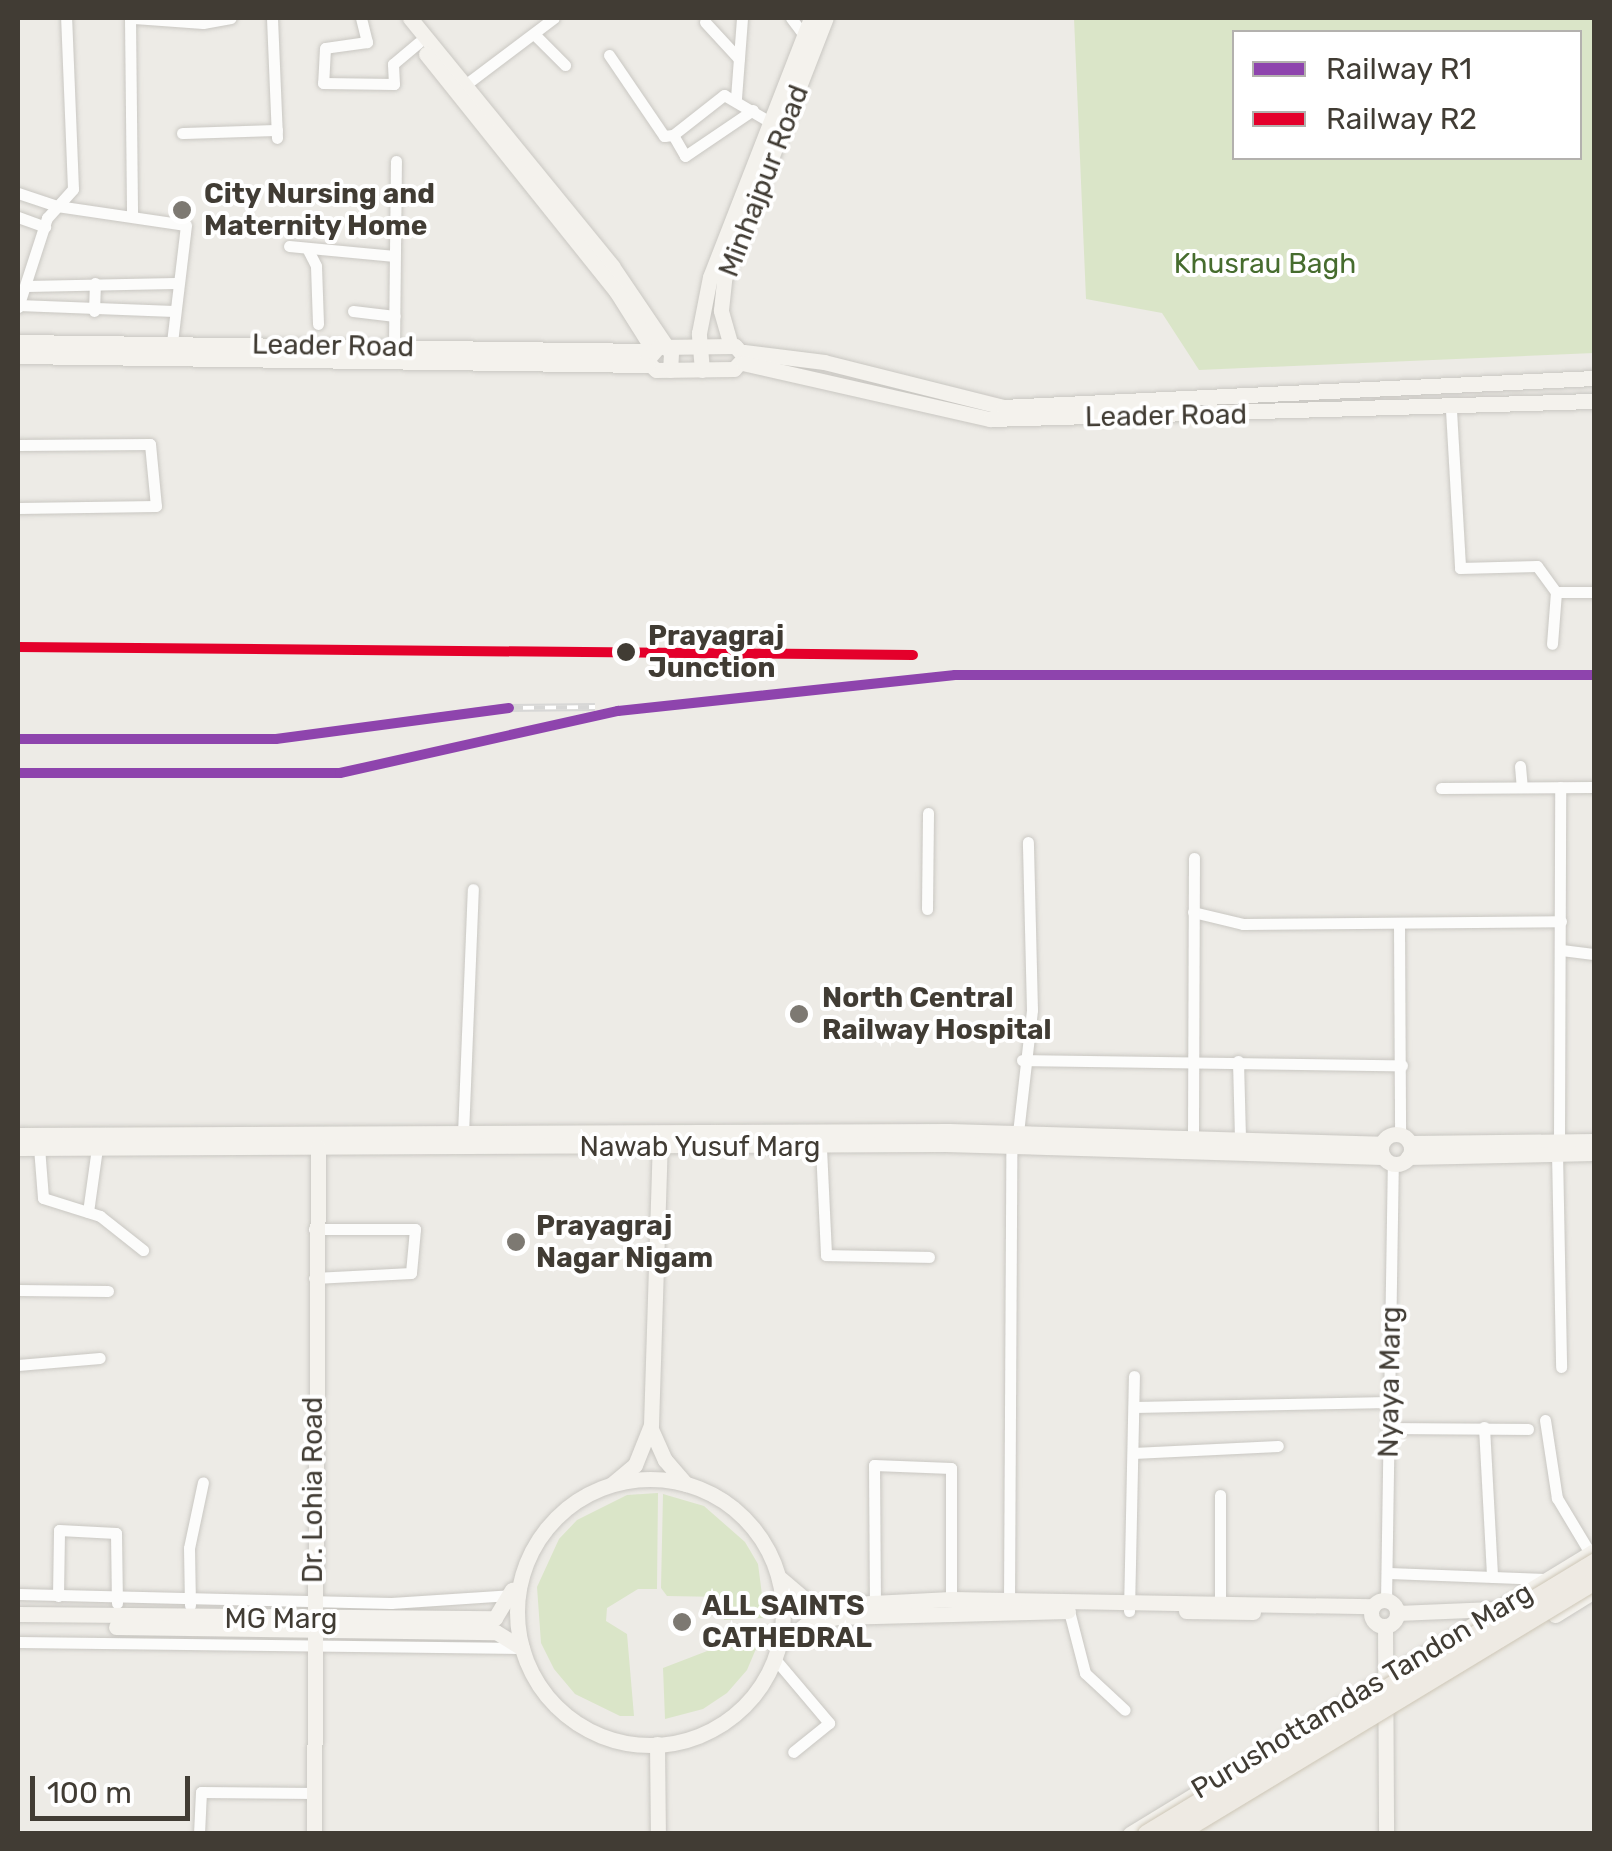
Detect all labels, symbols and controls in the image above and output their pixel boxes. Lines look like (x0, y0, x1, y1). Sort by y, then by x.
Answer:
legend (1232, 30, 1582, 160)
text: Railway R1 (1326, 51, 1472, 87)
street label: Minhajpur Road (712, 80, 816, 282)
text: Railway R2 (1326, 101, 1477, 137)
place label: City Nursing and Maternity Home (204, 177, 436, 243)
marker: City Nursing and Maternity Home (169, 197, 195, 223)
park label: Khusrau Bagh (1174, 247, 1356, 281)
street label: Leader Road (251, 328, 415, 364)
street label: Leader Road (1084, 398, 1248, 434)
place label: Prayagraj Junction (648, 619, 784, 685)
marker: Prayagraj Junction (613, 639, 639, 665)
place label: North Central Railway Hospital (822, 981, 1052, 1047)
marker: North Central Railway Hospital (786, 1001, 812, 1027)
street label: Nawab Yusuf Marg (579, 1130, 821, 1164)
place label: Prayagraj Nagar Nigam (536, 1209, 714, 1275)
marker: Prayagraj Nagar Nigam (505, 1231, 527, 1253)
street label: Nyaya Marg (1372, 1306, 1408, 1458)
street label: Dr. Lohia Road (296, 1397, 330, 1583)
street label: Purushottamdas Tandon Marg (1185, 1576, 1539, 1806)
place label: ALL SAINTS CATHEDRAL (702, 1589, 872, 1655)
street label: MG Marg (225, 1602, 337, 1636)
marker: ALL SAINTS CATHEDRAL (671, 1611, 693, 1633)
scale bar (35, 1756, 195, 1818)
text: 100 m (47, 1775, 132, 1811)

